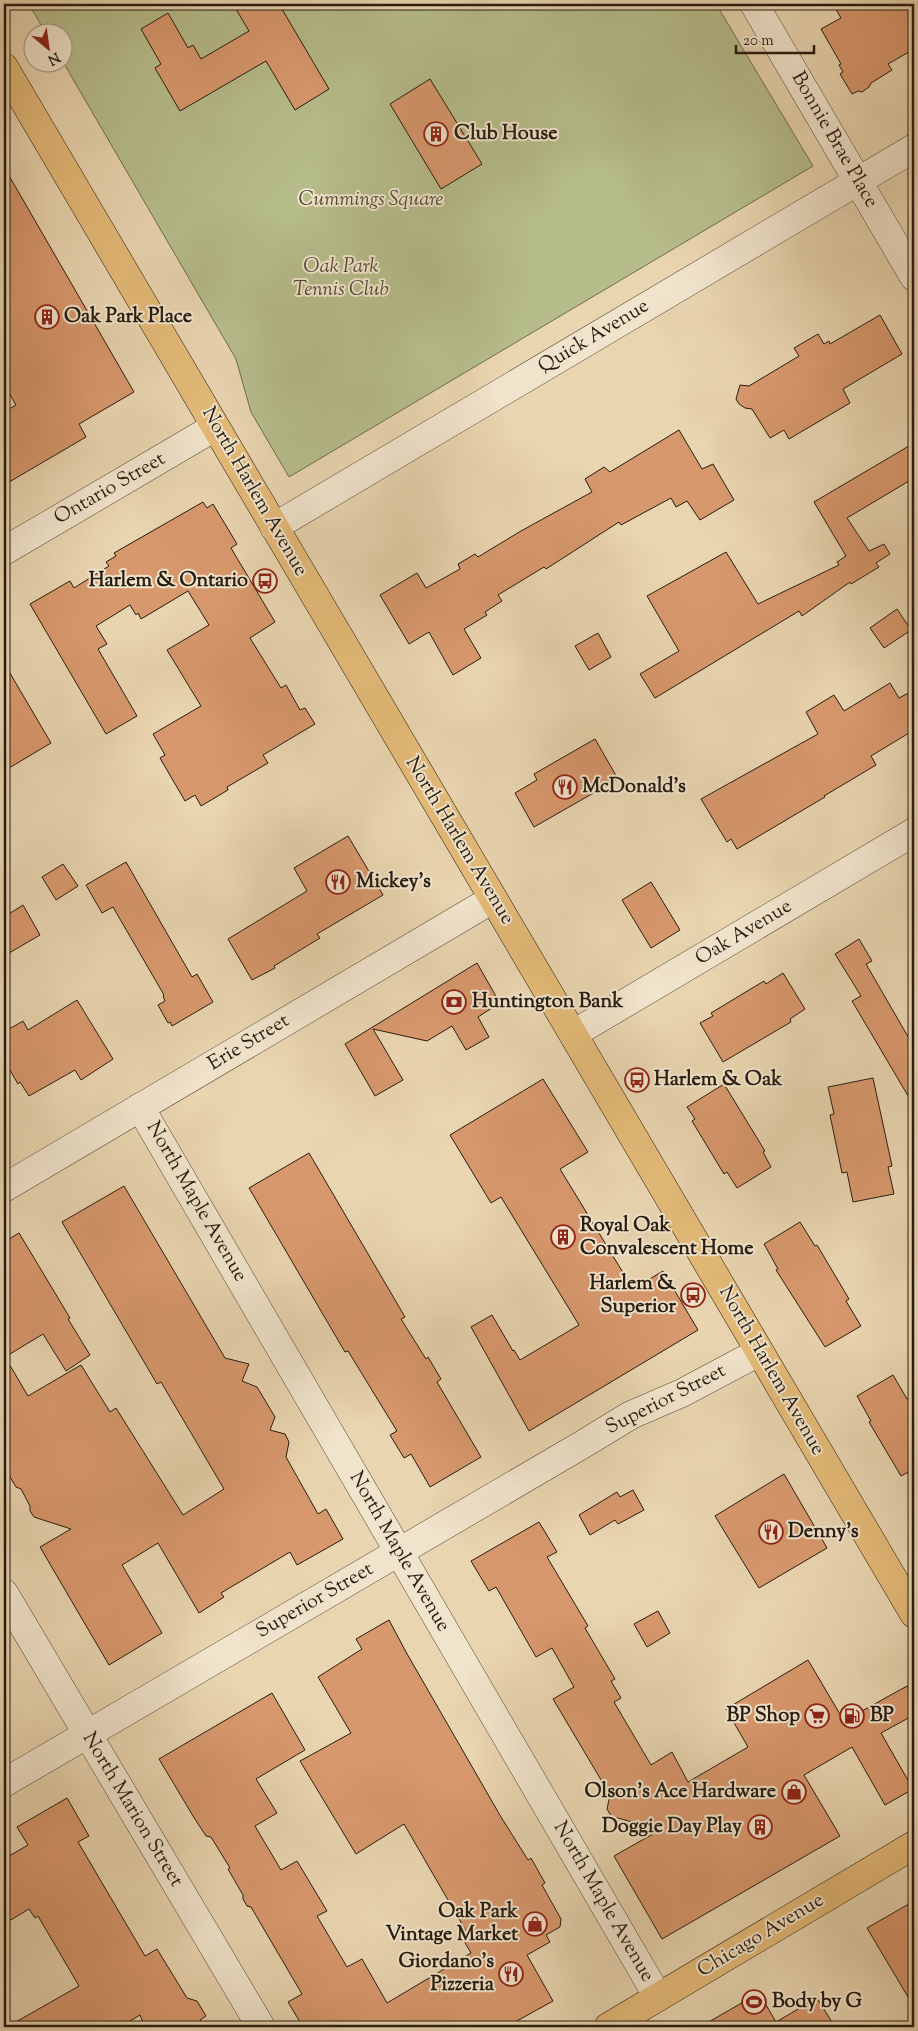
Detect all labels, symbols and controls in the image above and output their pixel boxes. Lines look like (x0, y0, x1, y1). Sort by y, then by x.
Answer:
north arrow (22, 22, 72, 72)
scale bar (736, 22, 813, 54)
text: 20 m (743, 31, 774, 52)
text: N (44, 46, 63, 69)
street label: Bonnie Brae Place (783, 66, 885, 214)
place label: Club House (454, 120, 558, 149)
building icon: Club House (423, 121, 449, 147)
park label: Cummings Square (299, 186, 443, 215)
park label: Oak Park Tennis Club (293, 253, 389, 305)
street label: Quick Avenue (533, 292, 655, 382)
place label: Oak Park Place (64, 303, 192, 332)
building icon: Oak Park Place (34, 304, 60, 330)
street label: North Harlem Avenue (194, 402, 314, 582)
street label: Ontario Street (49, 445, 171, 533)
place label: Harlem & Ontario (89, 567, 248, 596)
bus stop icon: Harlem & Ontario (252, 568, 278, 594)
street label: North Harlem Avenue (397, 751, 521, 931)
place label: McDonald's (582, 773, 686, 802)
restaurant icon: McDonald's (552, 774, 578, 800)
place label: Mickey's (356, 868, 431, 897)
restaurant icon: Mickey's (325, 869, 351, 895)
street label: Oak Avenue (690, 893, 798, 973)
place label: Huntington Bank (472, 988, 623, 1017)
bank icon: Huntington Bank (441, 989, 467, 1015)
street label: Erie Street (203, 1007, 295, 1079)
place label: Harlem & Oak (654, 1066, 782, 1095)
bus stop icon: Harlem & Oak (624, 1067, 650, 1093)
street label: North Maple Avenue (138, 1116, 254, 1288)
place label: Royal Oak Convalescent Home (580, 1212, 753, 1264)
building icon: Royal Oak Convalescent Home (550, 1224, 576, 1250)
place label: Harlem & Superior (589, 1270, 677, 1322)
street label: North Harlem Avenue (711, 1281, 831, 1461)
bus stop icon: Harlem & Superior (680, 1282, 706, 1308)
street label: Superior Street (601, 1357, 731, 1443)
street label: North Maple Avenue (341, 1466, 457, 1638)
place label: Denny's (788, 1518, 859, 1547)
restaurant icon: Denny's (758, 1519, 784, 1545)
street label: Superior Street (251, 1556, 379, 1646)
place label: BP Shop (727, 1702, 800, 1731)
place label: BP (870, 1702, 895, 1731)
supermarket icon: BP Shop (804, 1703, 830, 1729)
fuel station icon: BP (839, 1703, 865, 1729)
street label: North Marion Street (74, 1727, 190, 1893)
place label: Olson's Ace Hardware (585, 1778, 776, 1807)
shop icon: Olson's Ace Hardware (781, 1779, 807, 1805)
place label: Doggie Day Play (602, 1813, 742, 1842)
building icon: Doggie Day Play (747, 1814, 773, 1840)
street label: North Maple Avenue (545, 1816, 661, 1988)
street label: Chicago Avenue (692, 1887, 830, 1985)
place label: Oak Park Vintage Market (385, 1898, 518, 1950)
shop icon: Oak Park Vintage Market (522, 1911, 548, 1937)
place label: Giordano's Pizzeria (399, 1948, 495, 2000)
restaurant icon: Giordano's Pizzeria (498, 1961, 524, 1987)
place label: Body by G (772, 1988, 862, 2017)
sports icon: Body by G (741, 1989, 767, 2015)

